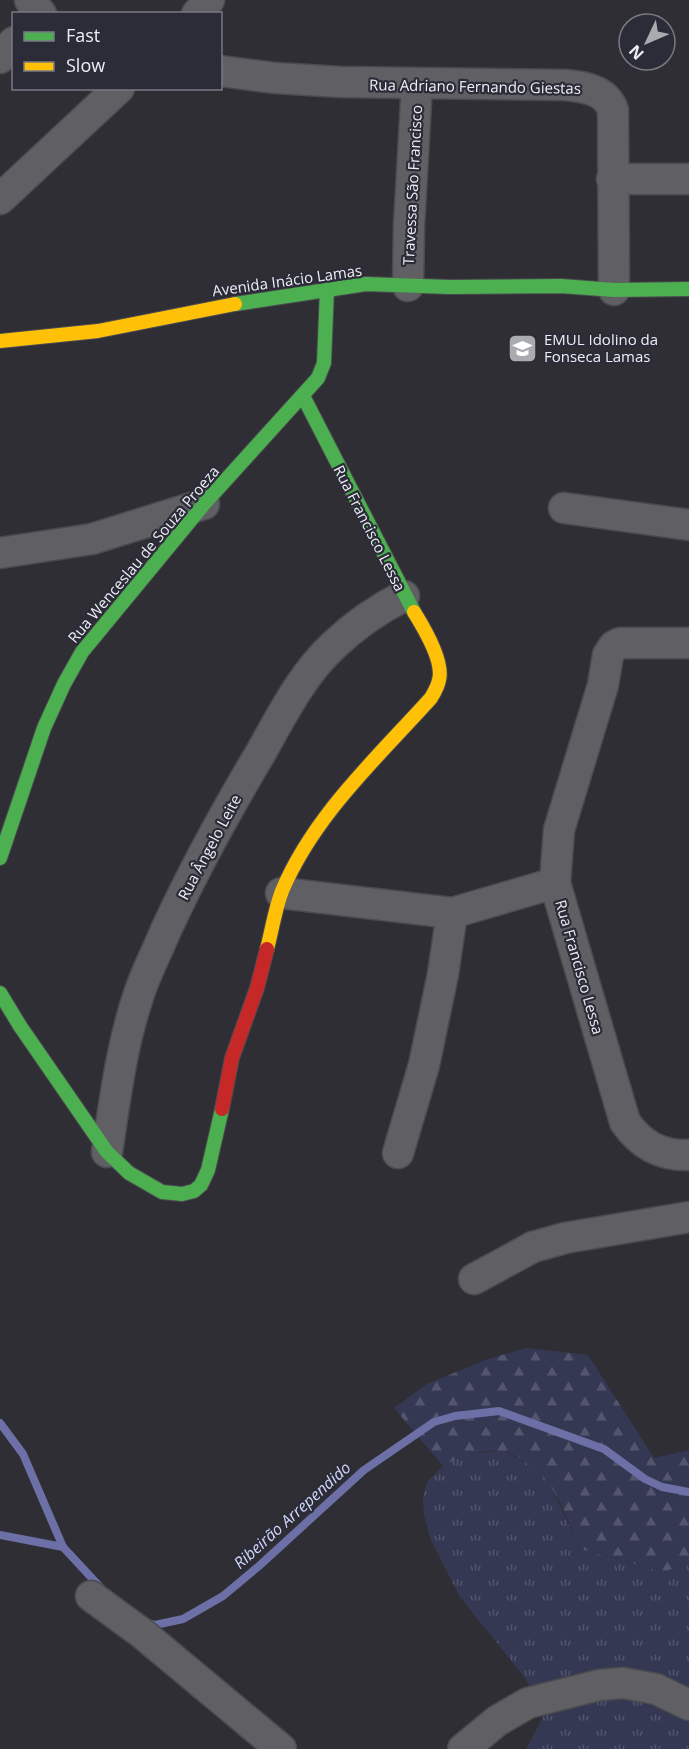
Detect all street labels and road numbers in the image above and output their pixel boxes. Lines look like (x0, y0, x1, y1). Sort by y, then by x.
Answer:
street label: Rua Adriano Fernando Giestas (369, 74, 581, 98)
street label: Travessa São Francisco (398, 104, 426, 266)
street label: Avenida Inácio Lamas (211, 260, 363, 300)
street label: Rua Wenceslau de Souza Proeza (63, 461, 223, 647)
street label: Rua Francisco Lessa (329, 461, 411, 595)
street label: Rua Ângelo Leite (173, 791, 245, 903)
street label: Rua Francisco Lessa (551, 897, 609, 1037)

